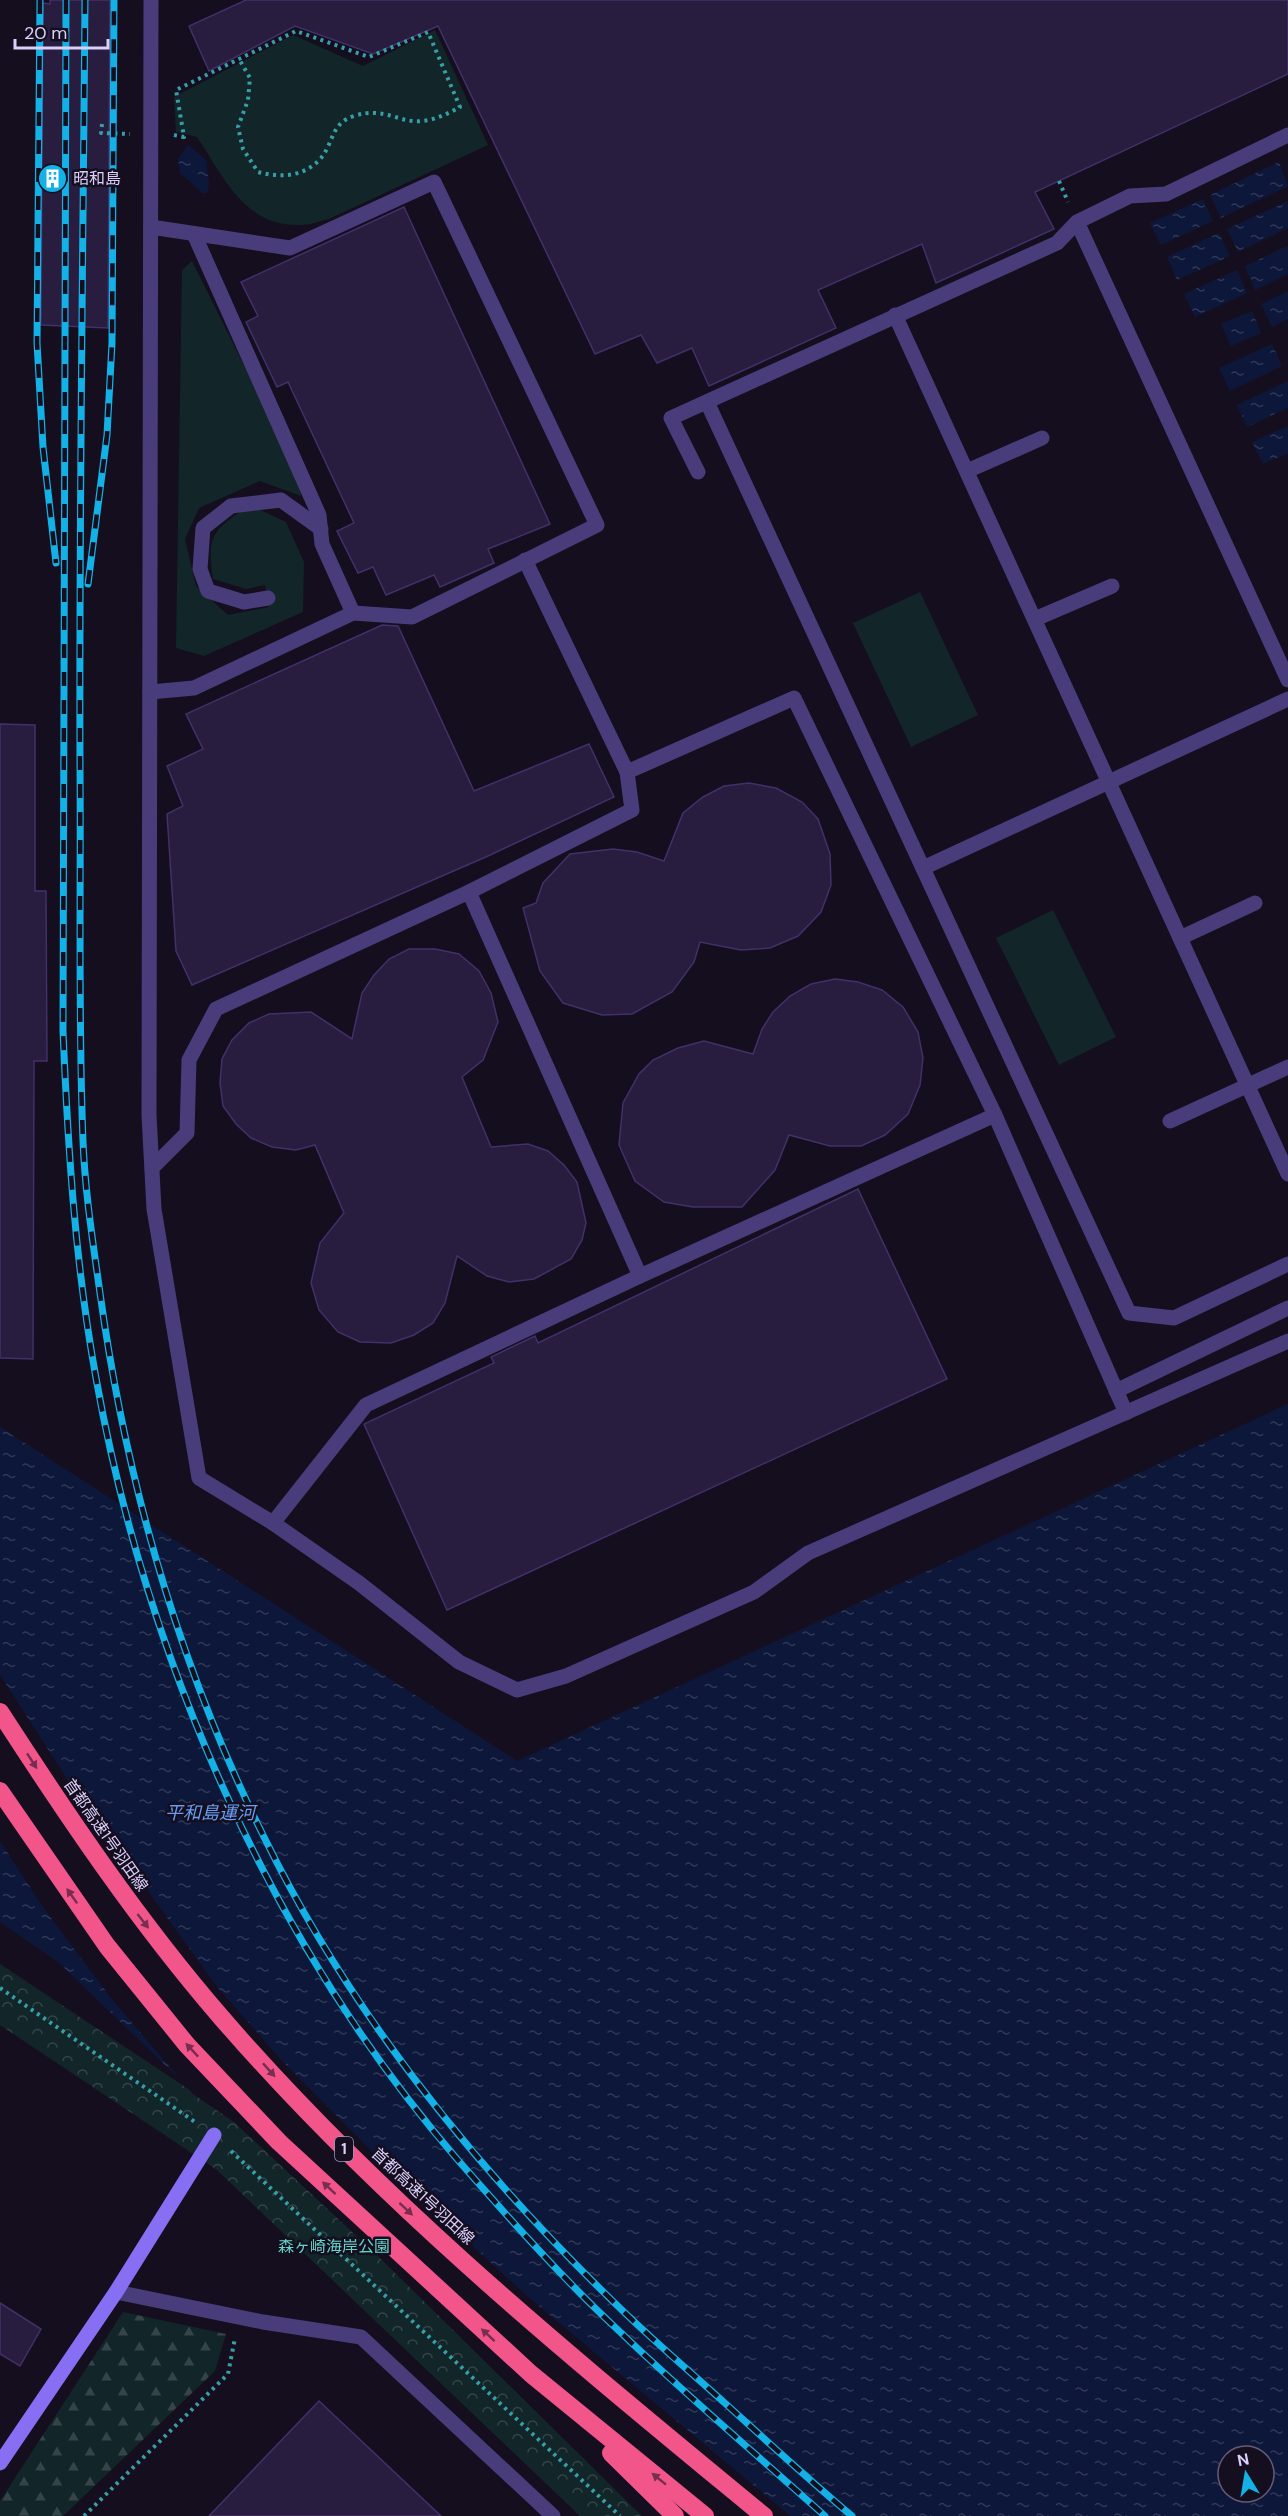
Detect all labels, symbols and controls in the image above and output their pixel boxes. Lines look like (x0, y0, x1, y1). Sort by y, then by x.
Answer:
scale bar (15, 12, 108, 50)
text: 20 m (24, 21, 67, 45)
building icon: 昭和島 (36, 162, 68, 194)
place label: 昭和島 (73, 168, 121, 189)
one-way arrow (26, 1752, 38, 1768)
street label: 首都高速1号羽田線 (59, 1775, 153, 1895)
water label: 平和島運河 (165, 1801, 258, 1825)
one-way arrow (66, 1889, 78, 1905)
one-way arrow (137, 1913, 149, 1928)
one-way arrow (185, 2042, 199, 2057)
one-way arrow (262, 2062, 276, 2077)
road number: 1 (335, 2137, 353, 2161)
street label: 首都高速1号羽田線 (367, 2143, 479, 2249)
one-way arrow (322, 2182, 337, 2195)
one-way arrow (398, 2201, 412, 2215)
park label: 森ヶ崎海岸公園 (278, 2236, 390, 2257)
one-way arrow (481, 2329, 496, 2342)
north arrow (1216, 2444, 1276, 2504)
text: N (1236, 2448, 1251, 2471)
one-way arrow (652, 2473, 667, 2486)

